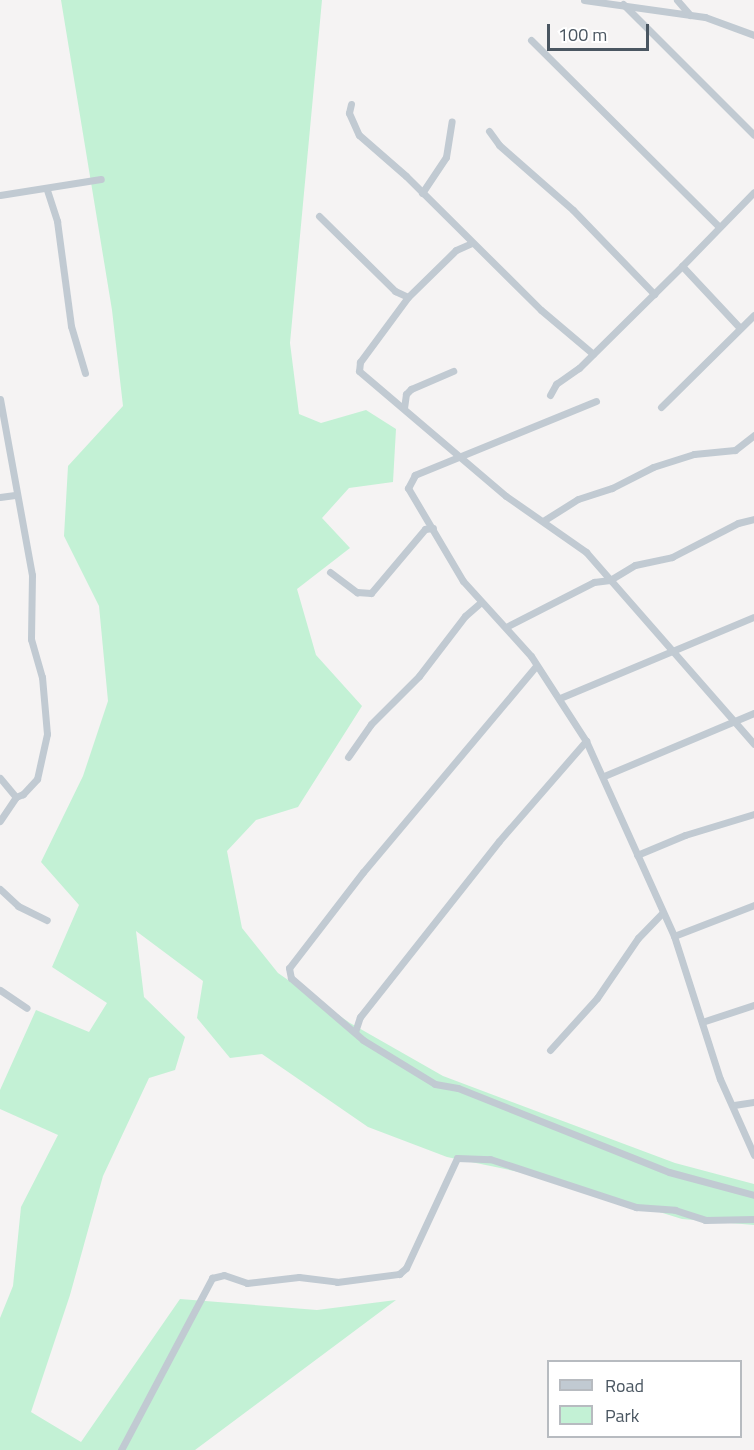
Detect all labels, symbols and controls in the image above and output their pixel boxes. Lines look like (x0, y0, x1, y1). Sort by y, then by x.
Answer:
scale bar (550, 12, 652, 50)
text: 100 m (558, 21, 607, 48)
legend (547, 1360, 742, 1438)
text: Road (605, 1372, 644, 1399)
text: Park (605, 1402, 639, 1429)

